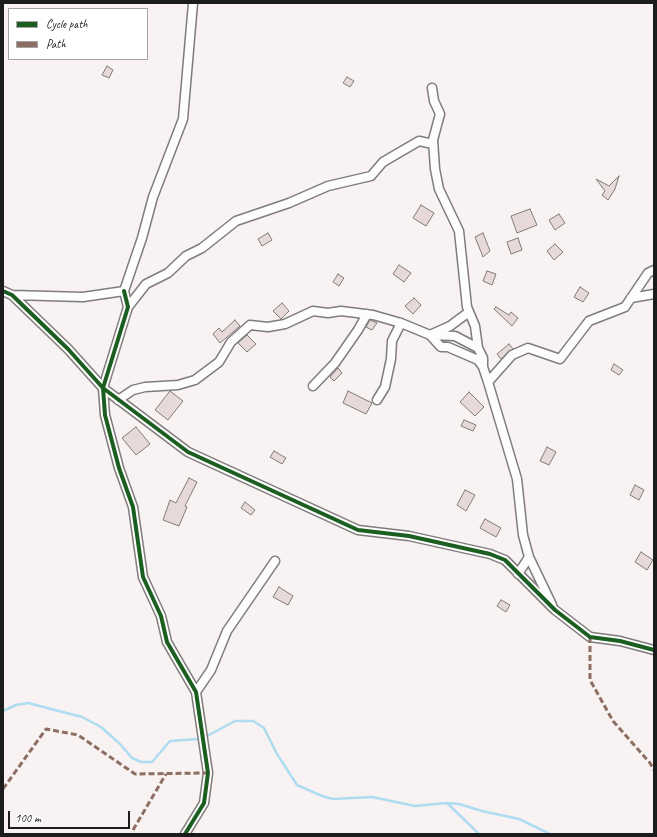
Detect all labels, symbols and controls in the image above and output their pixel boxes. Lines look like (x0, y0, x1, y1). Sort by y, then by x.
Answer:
legend (8, 8, 148, 60)
text: Cycle path (46, 16, 88, 32)
text: Path (46, 36, 66, 52)
scale bar (10, 803, 132, 829)
text: 100 m (15, 810, 41, 826)

